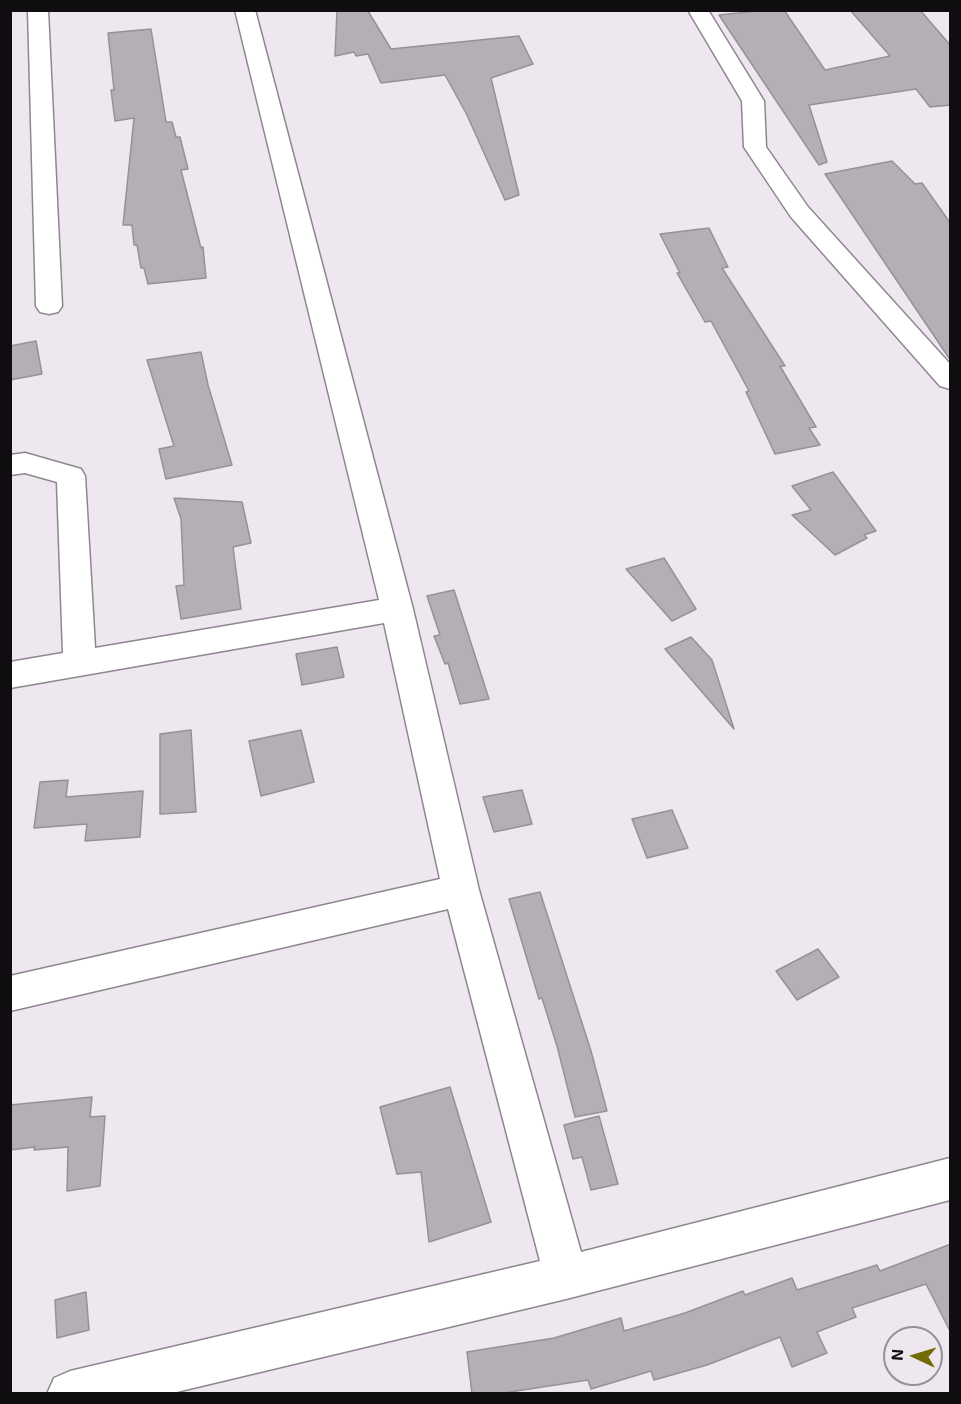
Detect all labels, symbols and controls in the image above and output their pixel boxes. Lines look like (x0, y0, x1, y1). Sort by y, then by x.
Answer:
north arrow (883, 1326, 943, 1386)
text: N (887, 1348, 906, 1361)

